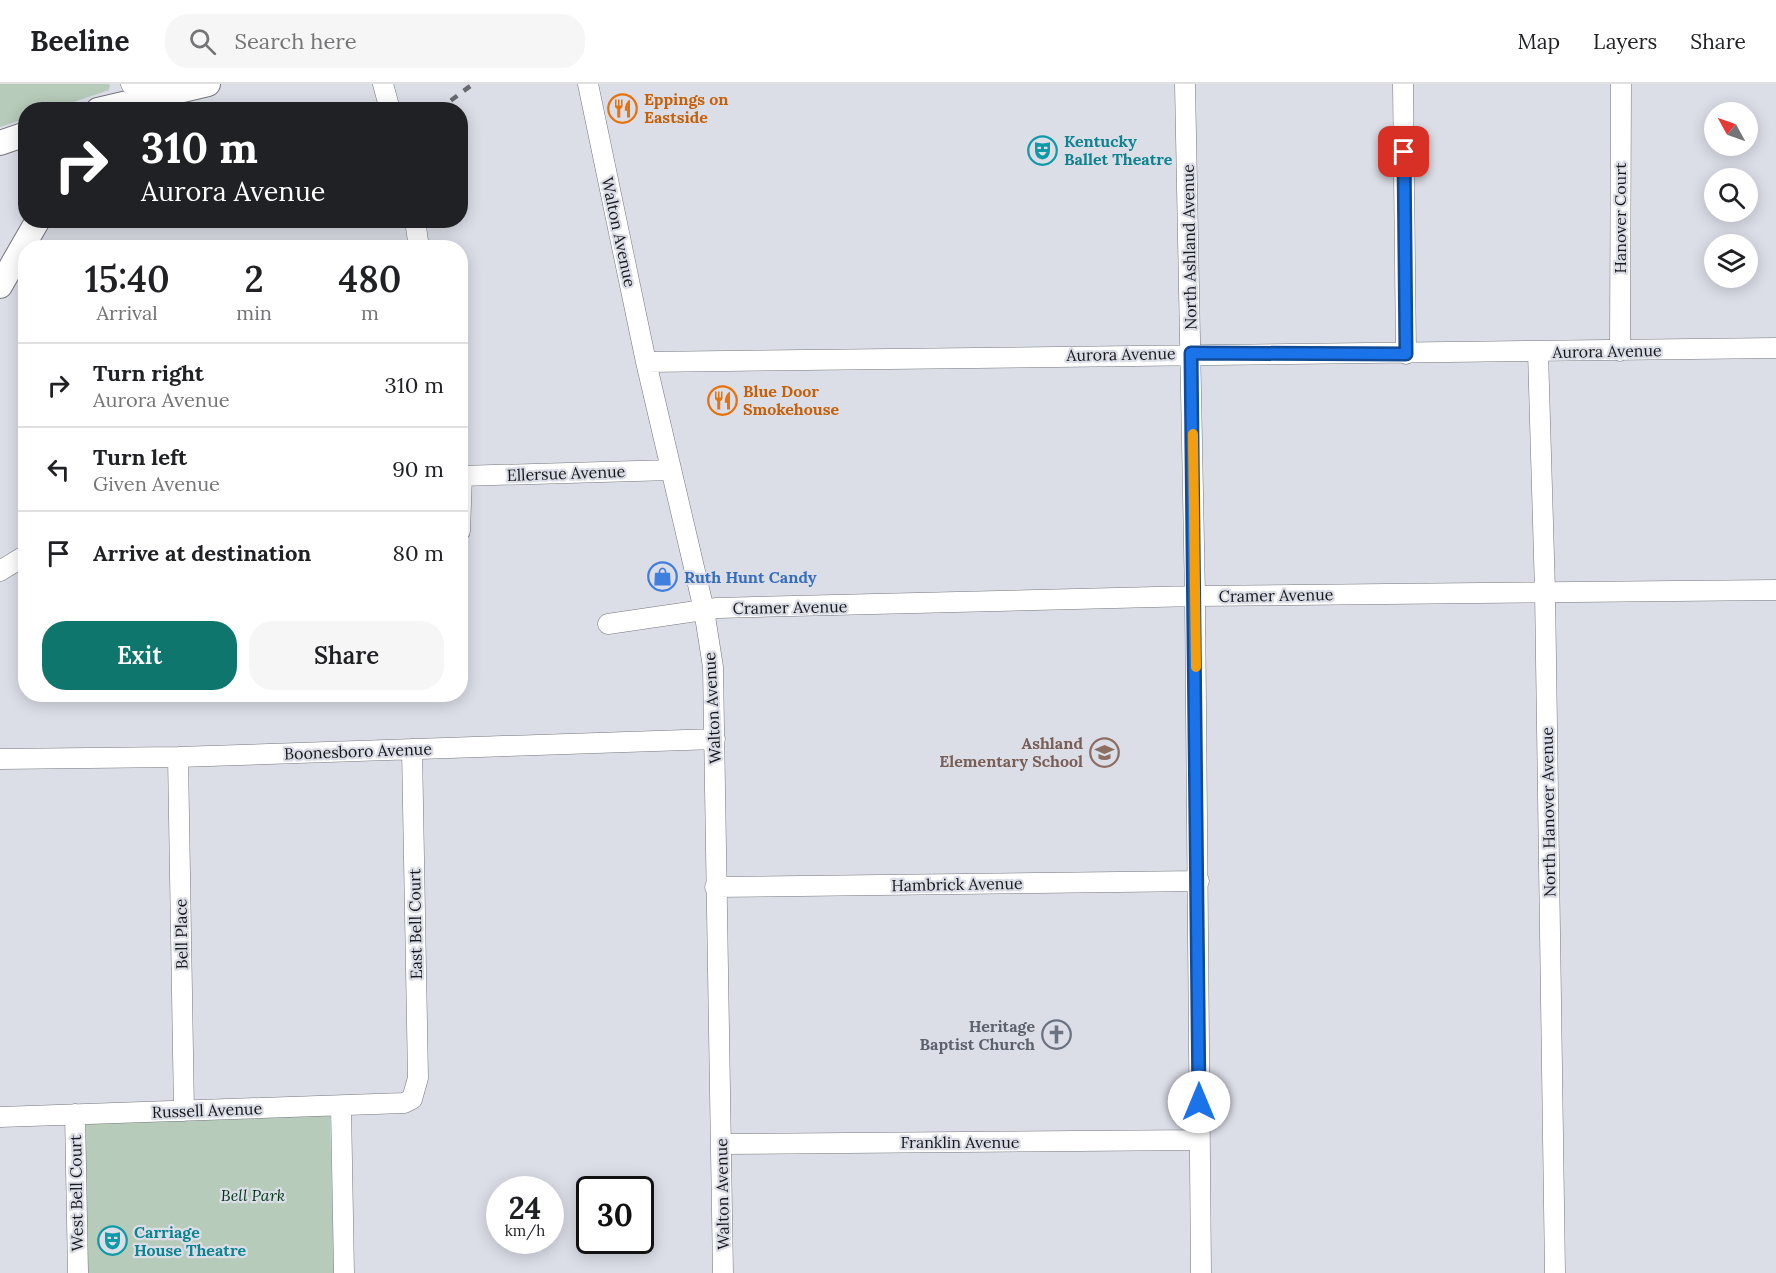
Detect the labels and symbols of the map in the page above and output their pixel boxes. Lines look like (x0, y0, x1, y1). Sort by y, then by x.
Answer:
place label: Eppings on Eastside (644, 89, 729, 127)
restaurant icon: Eppings on Eastside (607, 92, 639, 124)
north arrow (1704, 102, 1758, 156)
pin (1378, 126, 1429, 177)
place label: Kentucky Ballet Theatre (1064, 131, 1173, 169)
theatre icon: Kentucky Ballet Theatre (1027, 134, 1059, 166)
street label: Hanover Court (1610, 162, 1630, 273)
street label: North Ashland Avenue (1178, 164, 1200, 330)
street label: Walton Avenue (598, 175, 640, 289)
street label: Aurora Avenue (1551, 340, 1662, 362)
street label: Aurora Avenue (1065, 343, 1176, 365)
place label: Blue Door Smokehouse (743, 381, 839, 419)
restaurant icon: Blue Door Smokehouse (706, 384, 738, 416)
street label: Ellersue Avenue (506, 461, 626, 485)
shop icon: Ruth Hunt Candy (647, 561, 679, 593)
place label: Ruth Hunt Candy (684, 567, 817, 587)
street label: Cramer Avenue (1218, 584, 1334, 606)
street label: Cramer Avenue (732, 596, 848, 618)
street label: Walton Avenue (699, 651, 725, 764)
street label: North Hanover Avenue (1537, 726, 1559, 897)
place label: Ashland Elementary School (939, 733, 1083, 771)
school or university icon: Ashland Elementary School (1088, 736, 1120, 768)
street label: Boonesboro Avenue (284, 738, 433, 764)
street label: East Bell Court (404, 868, 426, 980)
street label: Hambrick Avenue (891, 873, 1023, 895)
street label: Bell Place (170, 898, 192, 970)
place label: Heritage Baptist Church (919, 1016, 1035, 1054)
church icon: Heritage Baptist Church (1040, 1019, 1072, 1051)
position arrow (1167, 1070, 1231, 1134)
street label: Russell Avenue (152, 1098, 263, 1122)
street label: Franklin Avenue (900, 1132, 1020, 1152)
street label: West Bell Court (65, 1134, 87, 1251)
street label: Walton Avenue (711, 1138, 733, 1250)
speed limit sign: 30 (576, 1176, 654, 1254)
park label: Bell Park (221, 1185, 285, 1205)
place label: Carriage House Theatre (134, 1222, 246, 1260)
theatre icon: Carriage House Theatre (97, 1225, 129, 1257)

